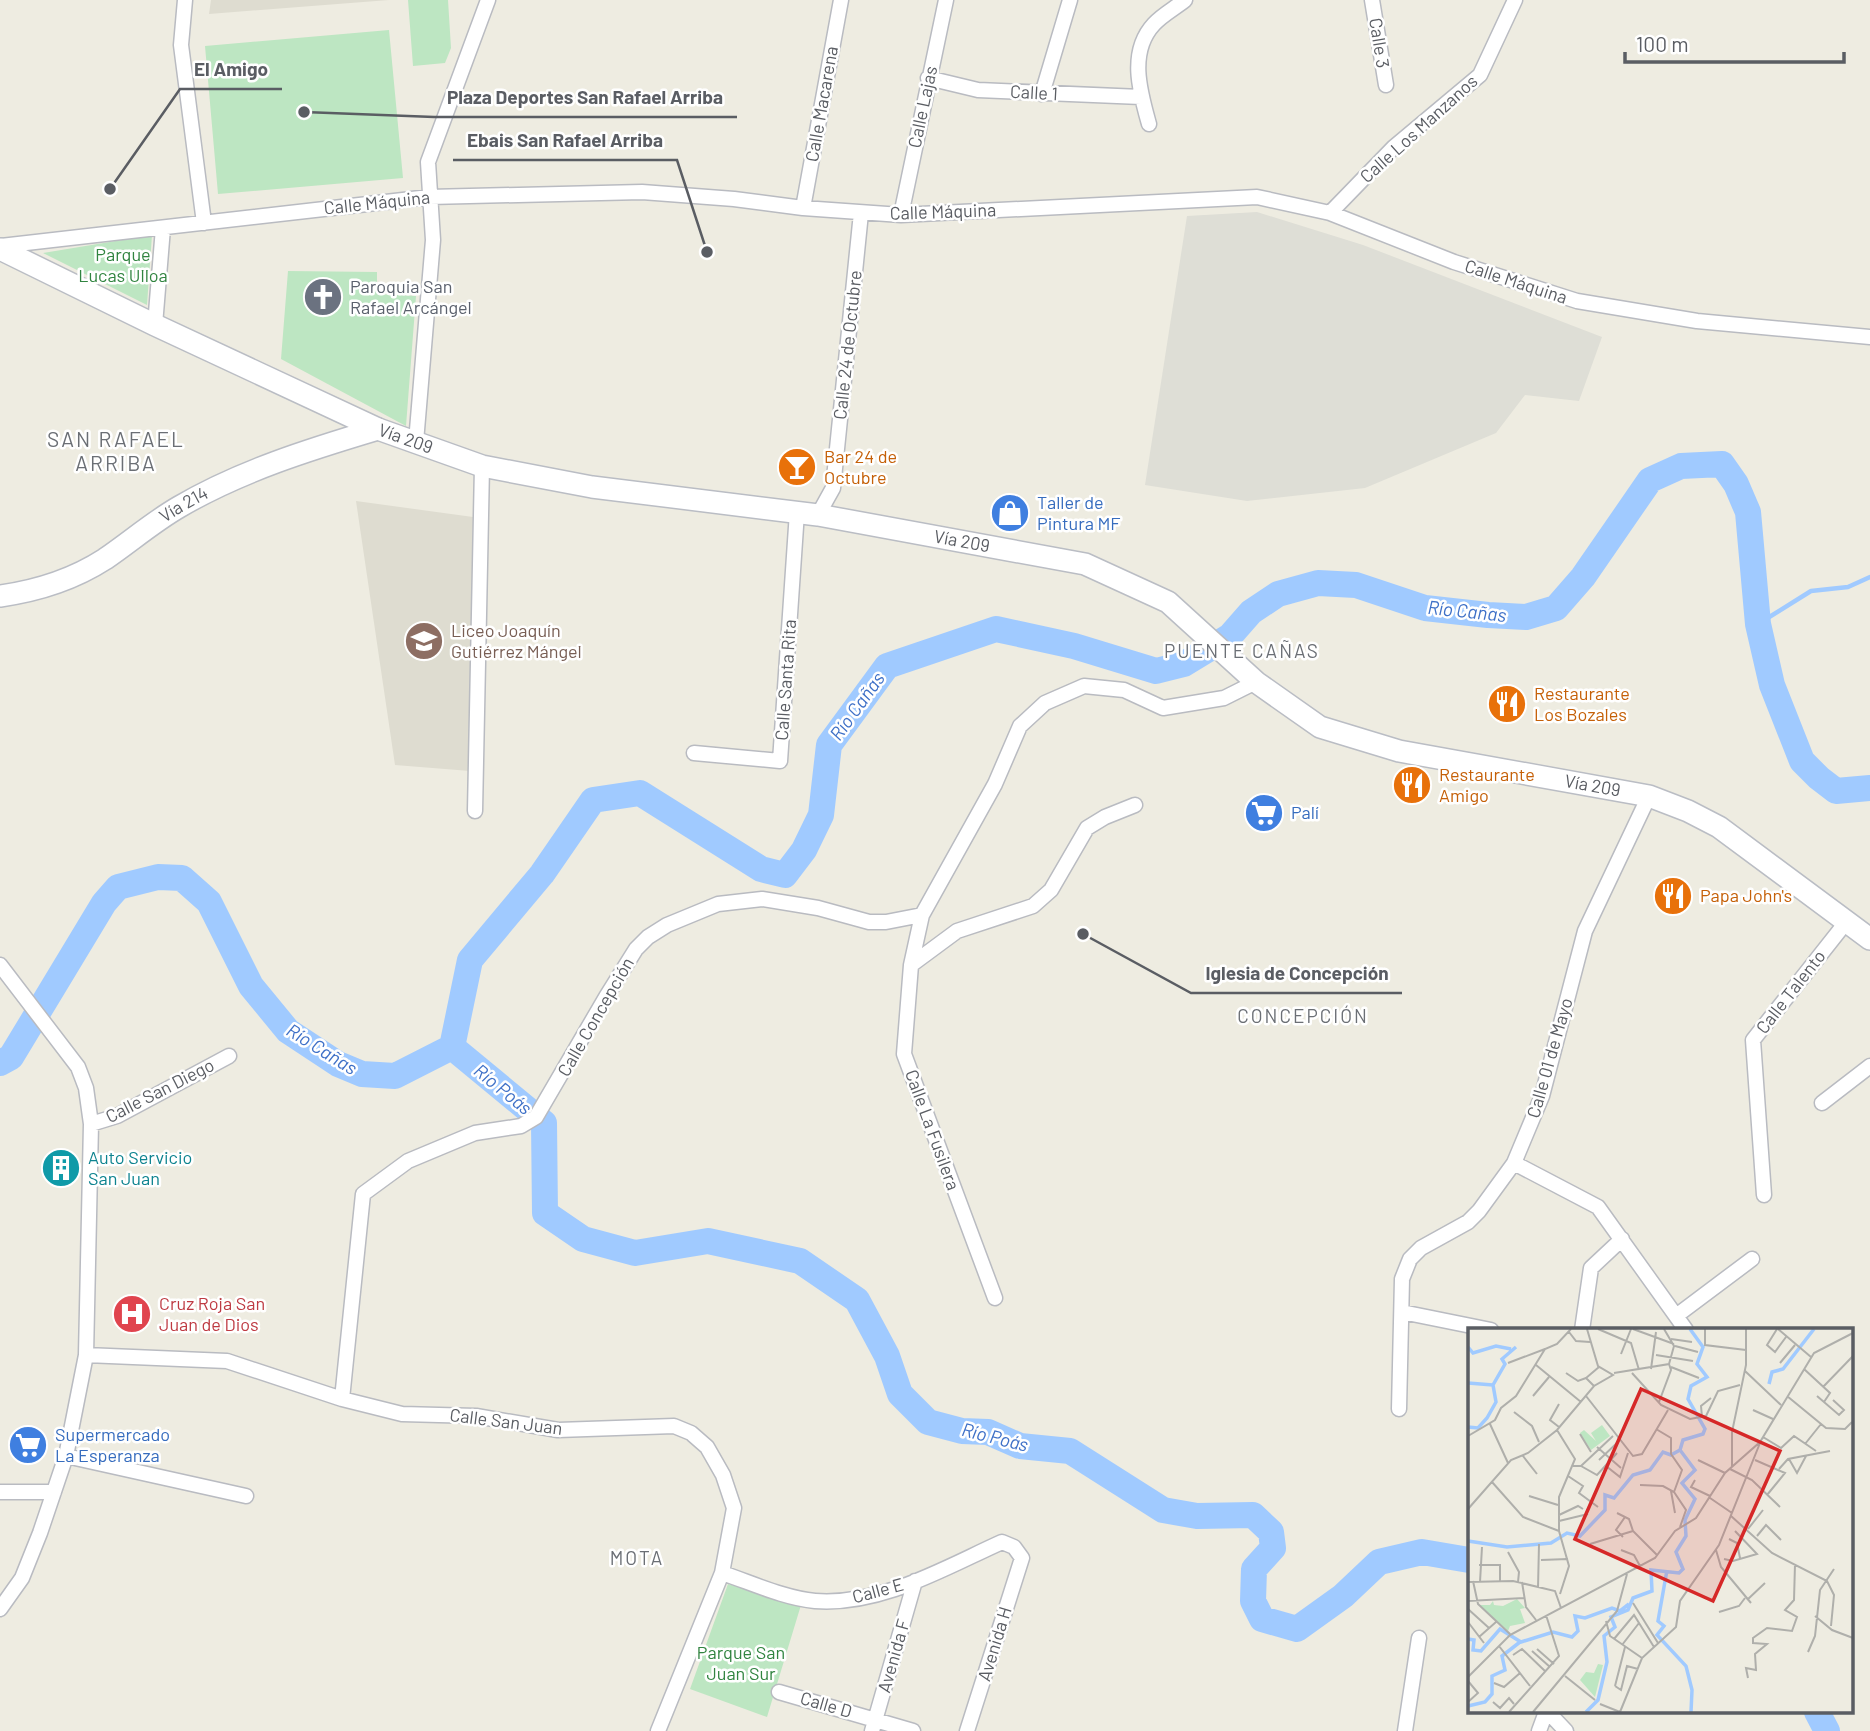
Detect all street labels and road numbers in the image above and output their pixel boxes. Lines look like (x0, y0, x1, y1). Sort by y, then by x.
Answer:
street label: Calle 3 (1365, 16, 1395, 70)
street label: Calle Macarena (800, 44, 842, 163)
street label: Calle Lajas (903, 64, 941, 150)
street label: Calle Los Manzanos (1355, 70, 1482, 187)
street label: Calle 1 (1010, 80, 1058, 104)
street label: Calle Máquina (323, 185, 431, 219)
street label: Calle Máquina (889, 198, 997, 224)
street label: Calle Máquina (1462, 254, 1570, 308)
street label: Calle 24 de Octubre (828, 269, 866, 421)
street label: Vía 209 (376, 418, 436, 458)
street label: Vía 214 (155, 481, 212, 527)
street label: Vía 209 (932, 524, 992, 556)
street label: Calle Santa Rita (770, 619, 800, 741)
street label: Vía 209 (1563, 769, 1623, 801)
street label: Calle Talento (1751, 945, 1830, 1038)
street label: Calle Concepción (552, 953, 638, 1080)
street label: Calle 01 de Mayo (1521, 995, 1577, 1120)
street label: Calle San Diego (101, 1053, 218, 1127)
street label: Calle La Fusilera (901, 1066, 965, 1193)
street label: Calle San Juan (449, 1403, 564, 1439)
street label: Calle E (850, 1573, 906, 1607)
street label: Avenida H (972, 1604, 1016, 1684)
street label: Avenida F (872, 1616, 914, 1695)
street label: Calle D (798, 1686, 855, 1722)

